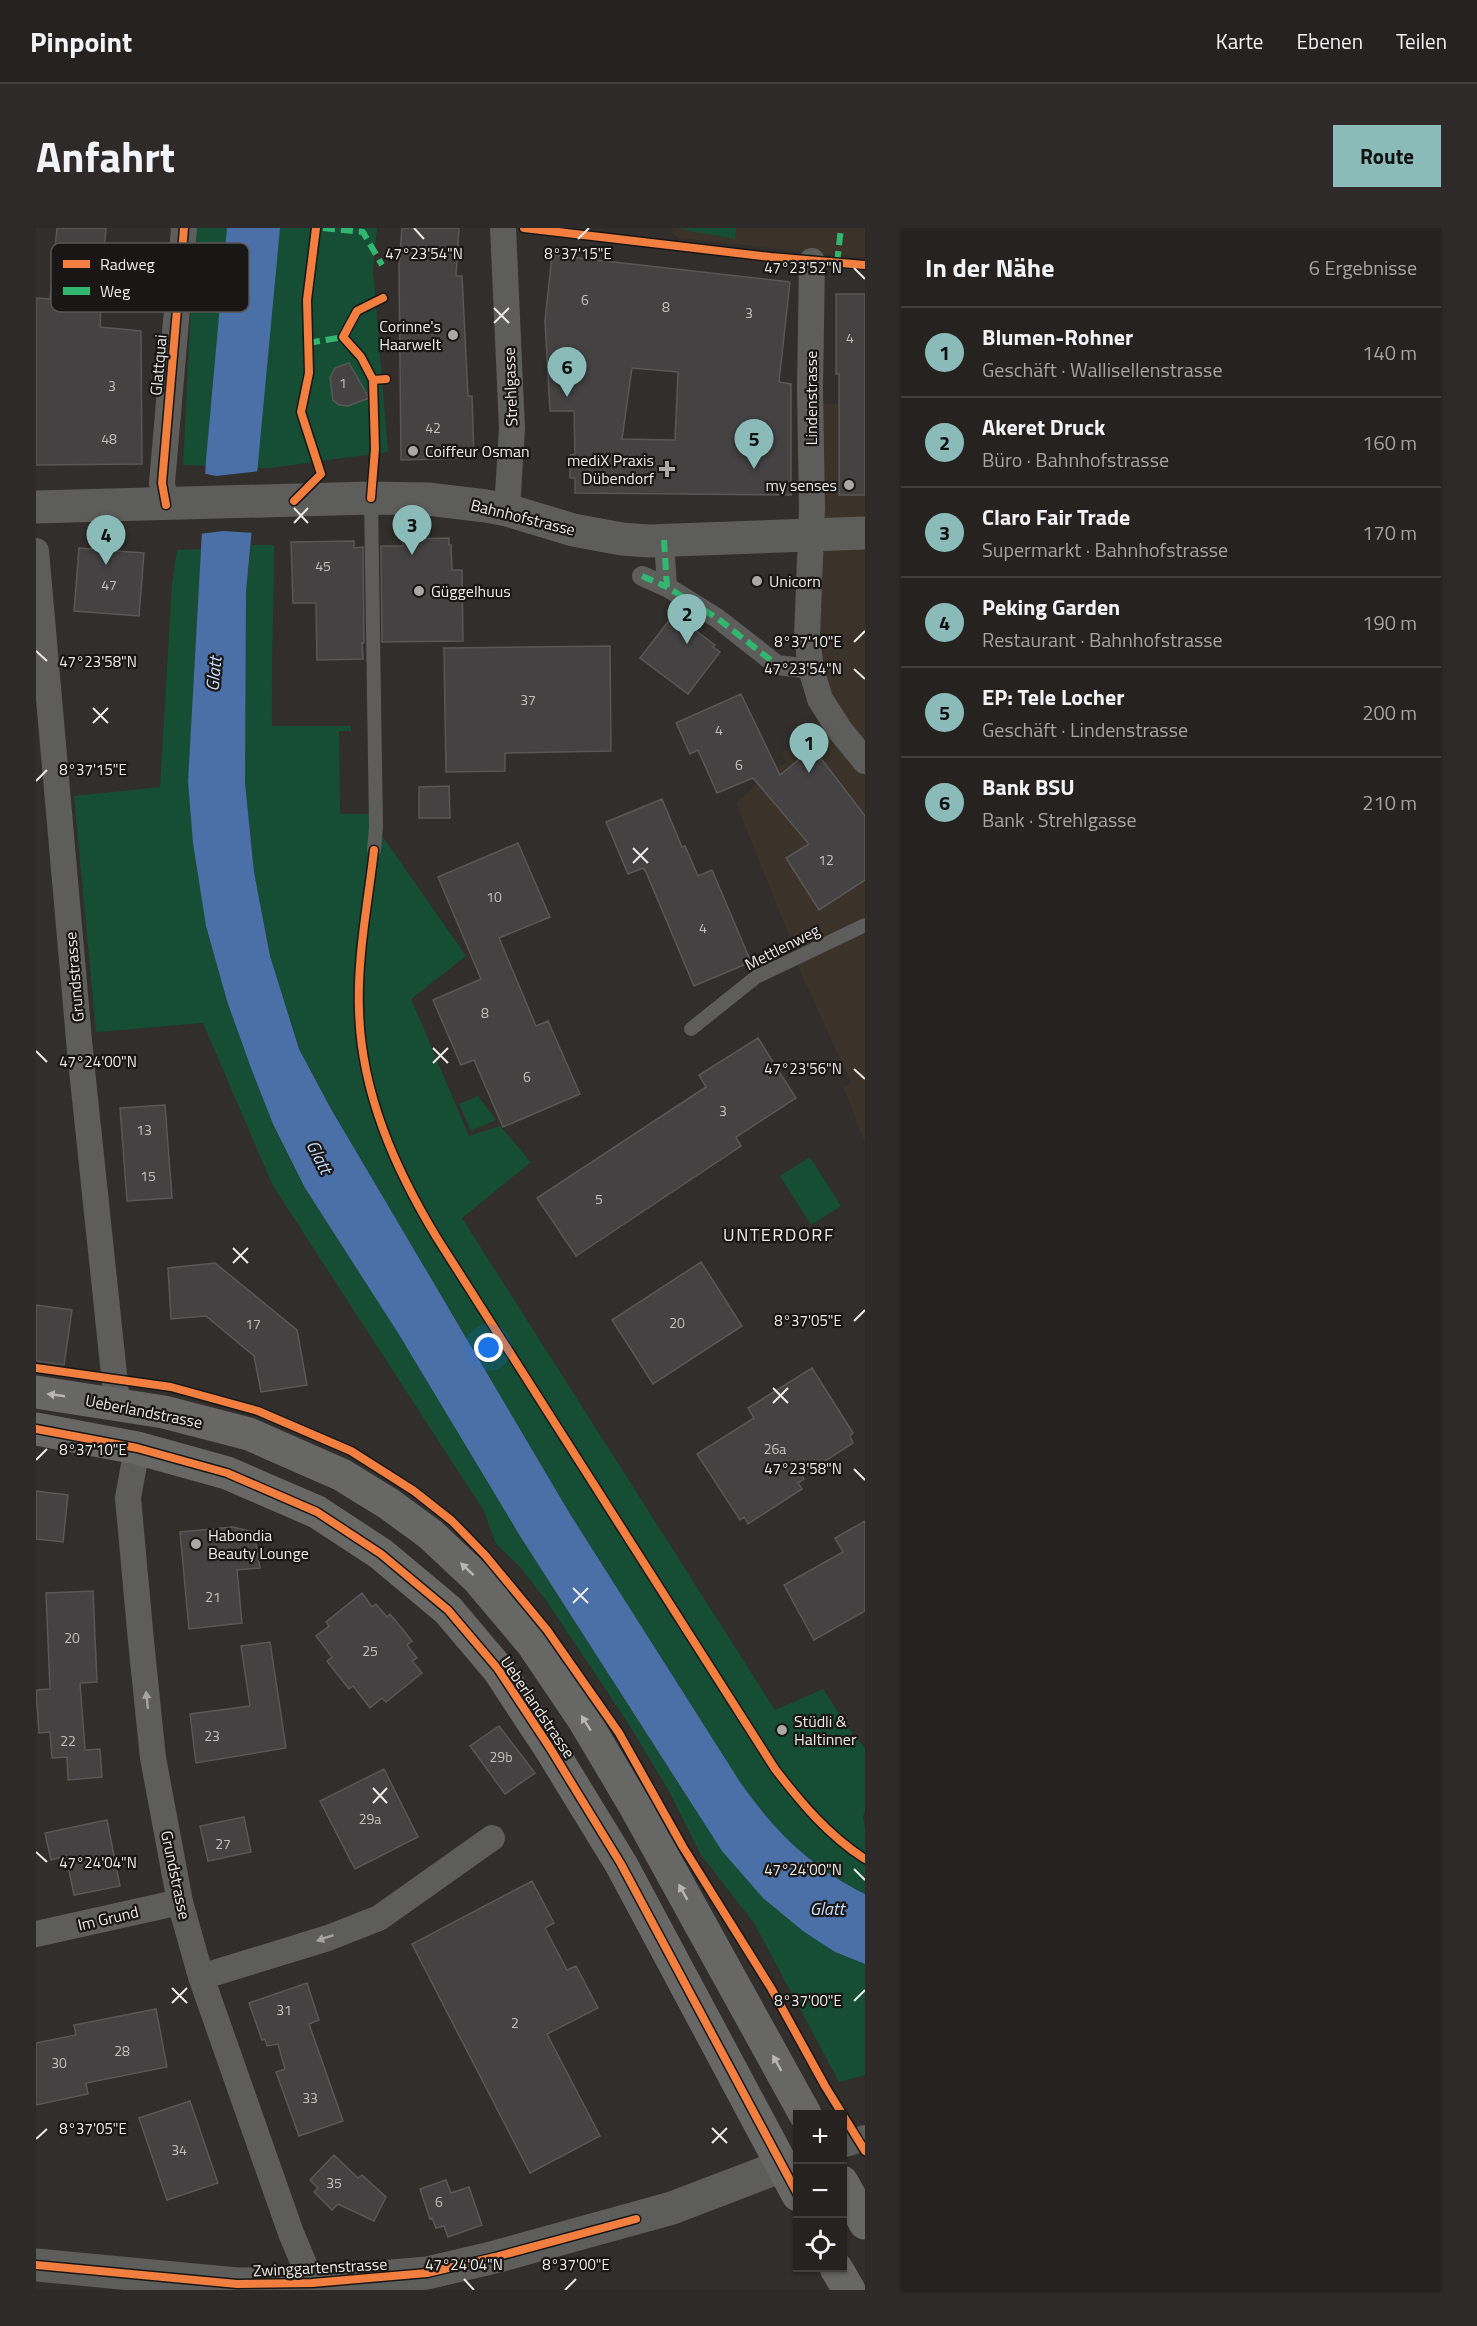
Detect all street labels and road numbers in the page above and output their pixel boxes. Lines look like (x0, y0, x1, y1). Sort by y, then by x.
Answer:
street label: Glattquai (143, 333, 173, 397)
street label: Strehlgasse (497, 347, 523, 427)
street label: Lindenstrasse (799, 351, 823, 445)
street label: Bahnhofstrasse (468, 492, 578, 542)
street label: Mettlenweg (740, 918, 824, 976)
street label: Grundstrasse (58, 931, 90, 1023)
street label: Ueberlandstrasse (83, 1388, 205, 1434)
street label: Ueberlandstrasse (495, 1651, 581, 1763)
street label: Grundstrasse (155, 1828, 197, 1922)
street label: Im Grund (75, 1899, 141, 1937)
street label: Zwinggartenstrasse (252, 2251, 388, 2283)

